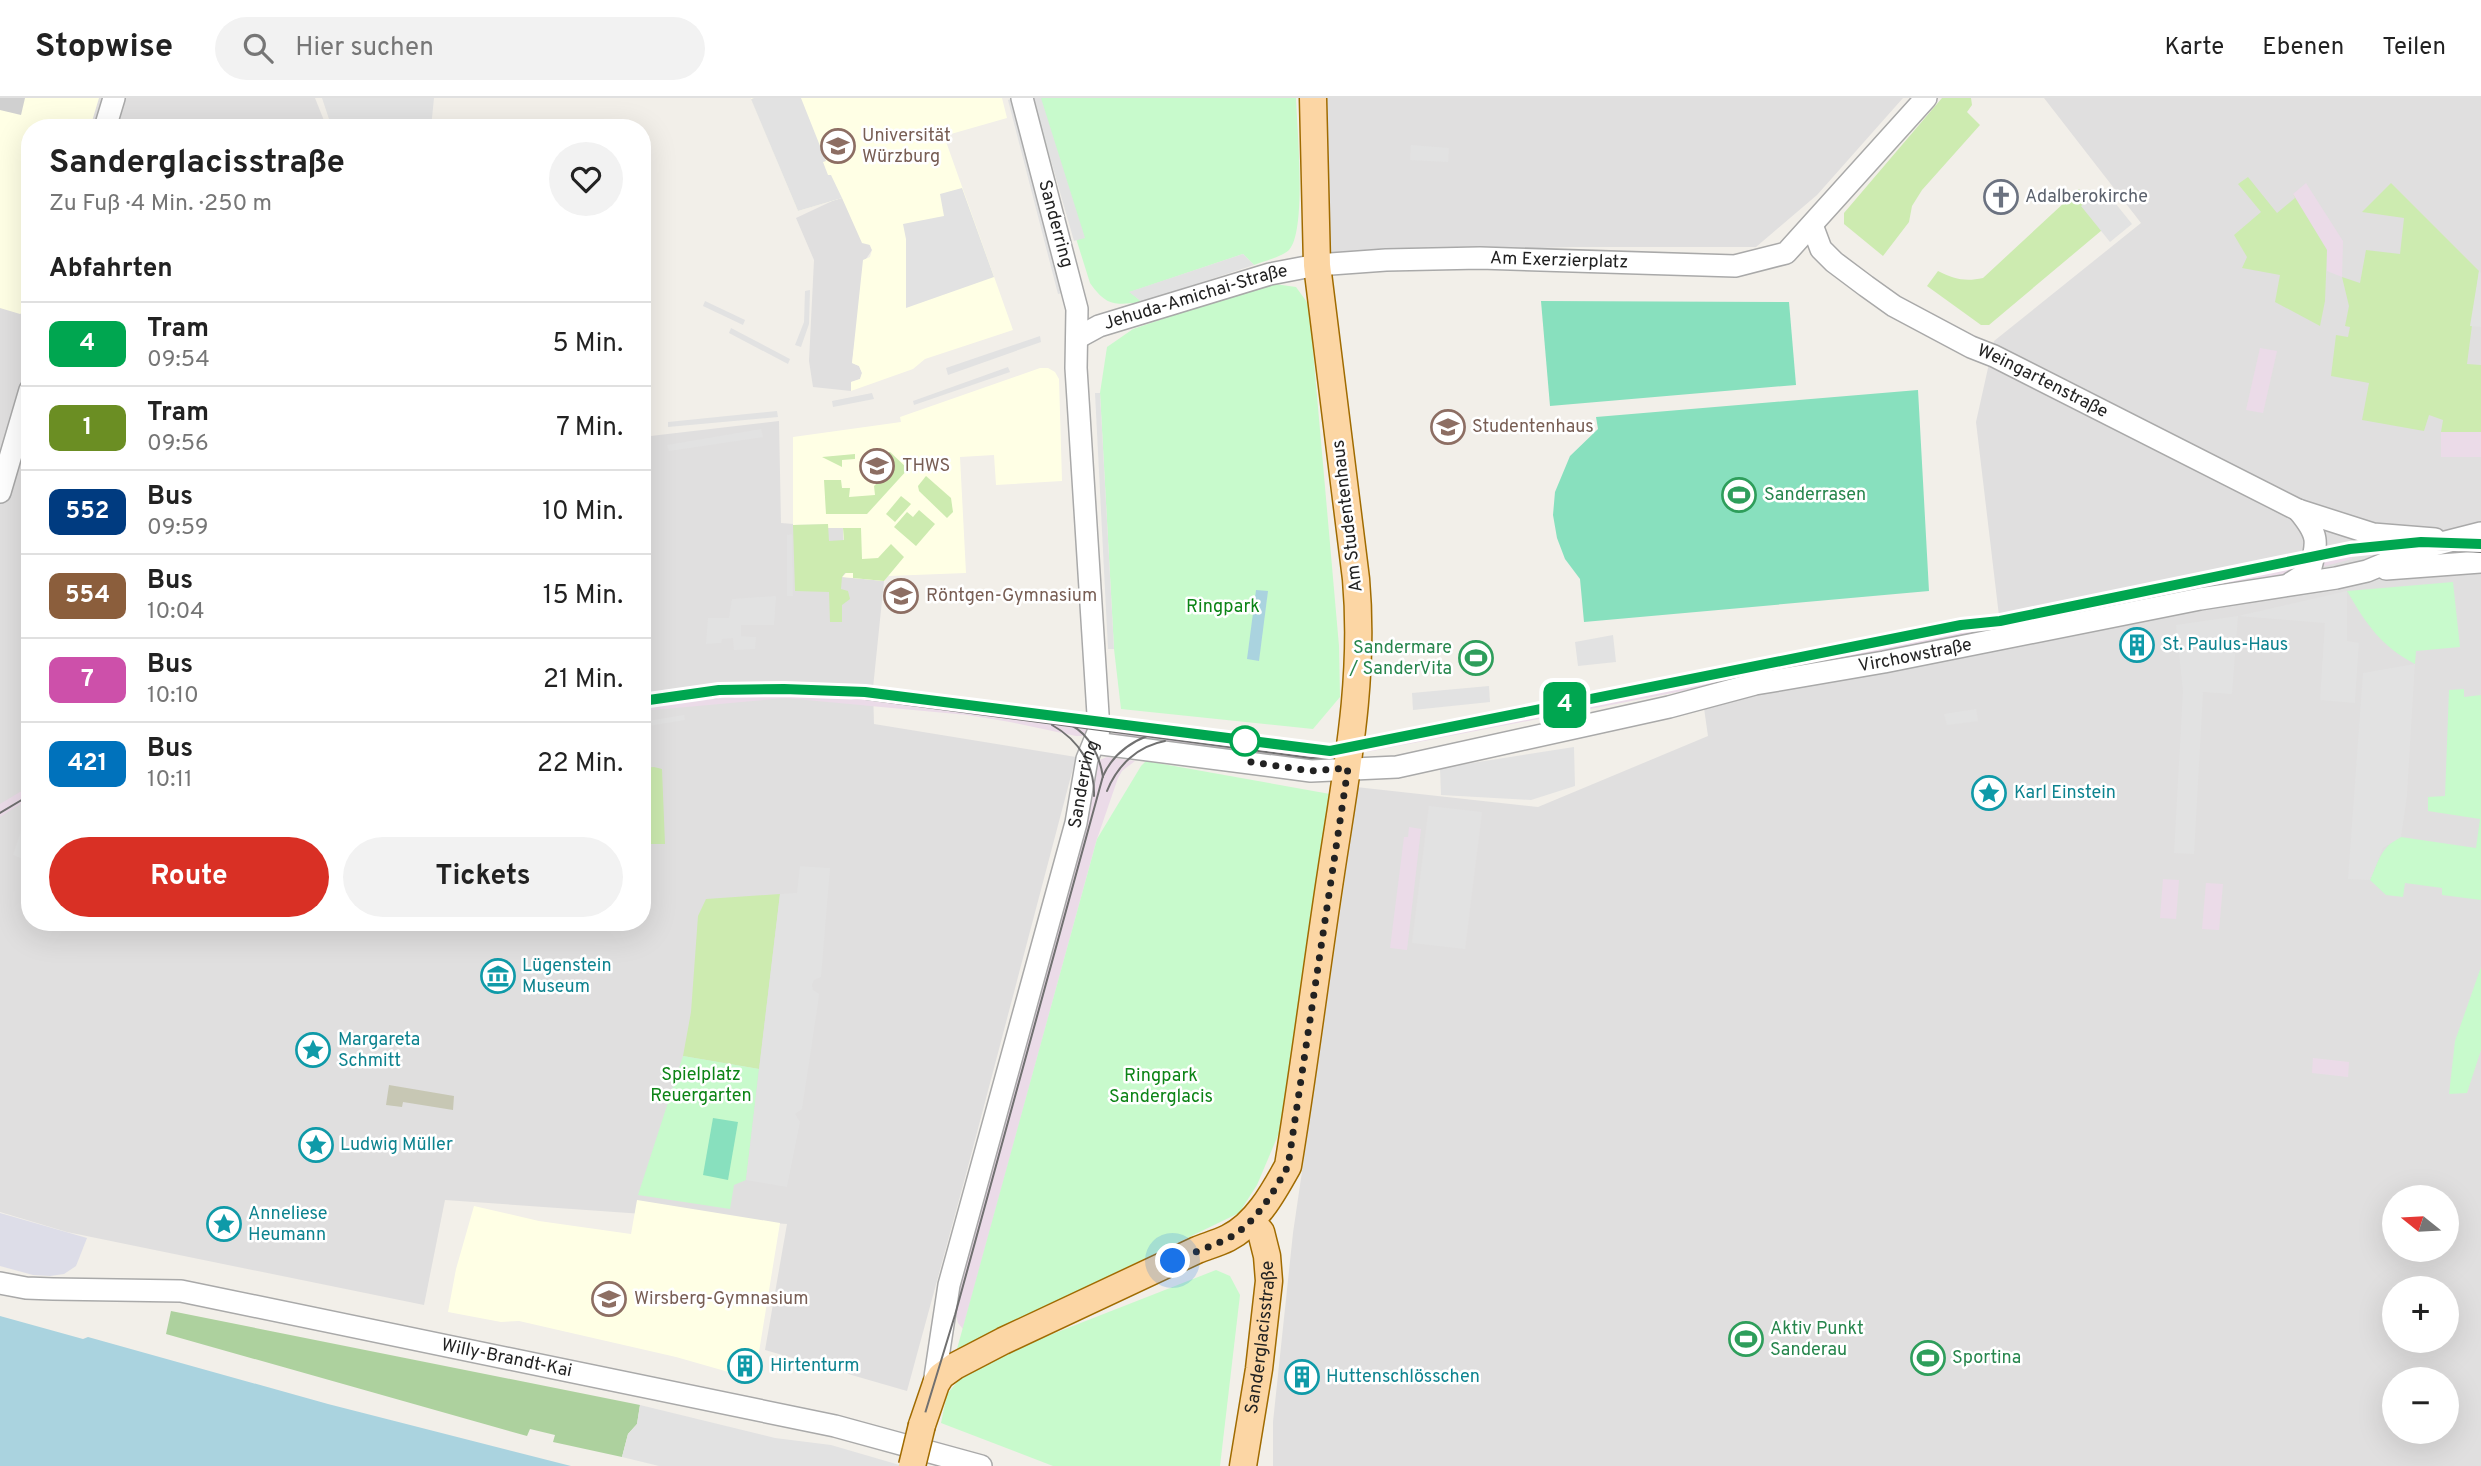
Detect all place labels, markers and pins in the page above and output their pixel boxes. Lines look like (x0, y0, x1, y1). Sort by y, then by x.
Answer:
place label: Universität Würzburg (862, 125, 951, 169)
school or university icon: Universität Würzburg (819, 127, 857, 165)
church icon: Adalberokirche (1982, 178, 2020, 216)
place label: Adalberokirche (2025, 186, 2148, 209)
school or university icon: Studentenhaus (1429, 408, 1467, 446)
place label: Studentenhaus (1472, 416, 1594, 439)
school or university icon: THWS (858, 447, 896, 485)
place label: THWS (902, 455, 950, 478)
sports icon: Sanderrasen (1720, 476, 1758, 514)
place label: Sanderrasen (1764, 484, 1866, 507)
school or university icon: Röntgen-Gymnasium (882, 577, 920, 615)
place label: Röntgen-Gymnasium (926, 585, 1097, 608)
building icon: St. Paulus-Haus (2118, 626, 2156, 664)
place label: St. Paulus-Haus (2162, 634, 2288, 657)
place label: Sandermare / SanderVita (1348, 637, 1452, 681)
sports icon: Sandermare / SanderVita (1457, 639, 1495, 677)
unlabelled marker (1230, 726, 1260, 756)
place icon: Karl Einstein (1970, 774, 2008, 812)
place label: Karl Einstein (2014, 782, 2116, 805)
place label: Lügenstein Museum (522, 955, 612, 999)
museum icon: Lügenstein Museum (479, 957, 517, 995)
place label: Margareta Schmitt (338, 1029, 420, 1073)
place icon: Margareta Schmitt (294, 1031, 332, 1069)
place icon: Ludwig Müller (297, 1126, 335, 1164)
place label: Ludwig Müller (340, 1134, 453, 1157)
place label: Anneliese Heumann (248, 1203, 327, 1247)
place icon: Anneliese Heumann (205, 1205, 243, 1243)
school or university icon: Wirsberg-Gymnasium (590, 1280, 628, 1318)
place label: Wirsberg-Gymnasium (634, 1288, 809, 1311)
place label: Aktiv Punkt Sanderau (1770, 1318, 1864, 1362)
sports icon: Aktiv Punkt Sanderau (1727, 1320, 1765, 1358)
sports icon: Sportina (1909, 1339, 1947, 1377)
building icon: Hirtenturm (726, 1347, 764, 1385)
place label: Sportina (1952, 1347, 2021, 1370)
place label: Hirtenturm (770, 1355, 860, 1378)
building icon: Huttenschlösschen (1283, 1358, 1321, 1396)
place label: Huttenschlösschen (1326, 1366, 1480, 1389)

